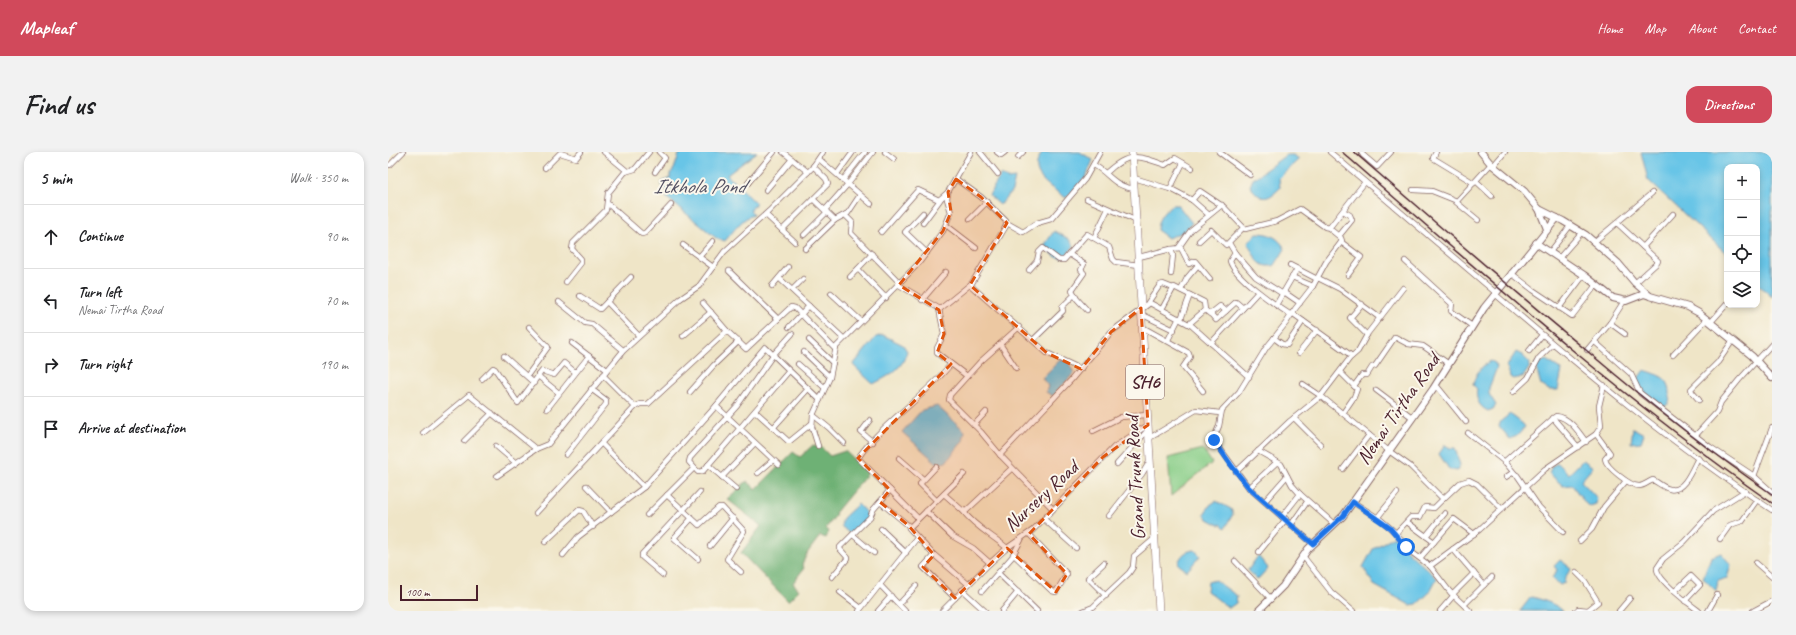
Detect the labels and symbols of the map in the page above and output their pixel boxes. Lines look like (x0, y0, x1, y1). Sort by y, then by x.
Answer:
water label: Itkhola Pond (653, 173, 751, 199)
street label: Nemai Tirtha Road (1351, 346, 1447, 469)
road number: SH6 (1126, 365, 1164, 399)
street label: Grand Trunk Road (1119, 412, 1151, 541)
route end (1205, 431, 1223, 449)
street label: Nursery Road (998, 453, 1086, 537)
route start (1397, 538, 1415, 556)
scale bar (400, 583, 478, 602)

